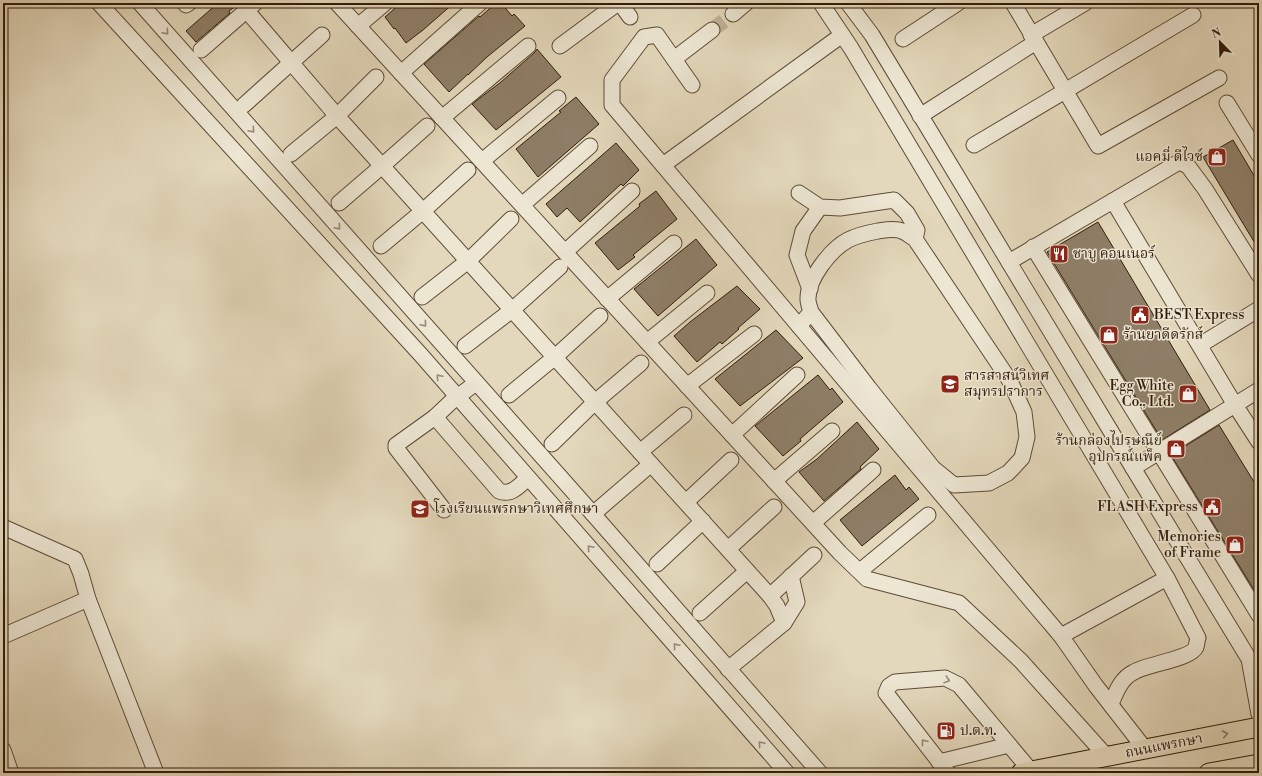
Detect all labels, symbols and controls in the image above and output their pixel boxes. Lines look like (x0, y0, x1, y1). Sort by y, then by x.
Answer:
north arrow (1200, 22, 1240, 62)
text: N (1210, 25, 1223, 42)
one-way arrow (161, 27, 168, 35)
one-way arrow (247, 125, 254, 132)
place label: แอคมี่ ดีไวซ์ (1135, 146, 1203, 166)
shop icon: แอคมี่ ดีไวซ์ (1206, 146, 1228, 168)
one-way arrow (333, 222, 340, 230)
restaurant icon: ชาบู คอนเนอร์ (1048, 243, 1070, 265)
place label: ชาบู คอนเนอร์ (1073, 244, 1156, 263)
public building icon: BEST Express (1129, 304, 1151, 326)
place label: BEST Express (1153, 306, 1244, 324)
one-way arrow (419, 320, 426, 327)
shop icon: ร้านยาดีดรักส์ (1098, 324, 1120, 346)
place label: ร้านยาดีดรักส์ (1123, 325, 1204, 344)
place label: สารสาสน์วิเทศ สมุทรปราการ (964, 366, 1049, 401)
school or university icon: สารสาสน์วิเทศ สมุทรปราการ (939, 373, 961, 395)
one-way arrow (437, 374, 444, 382)
place label: Egg White Co., Ltd. (1110, 377, 1174, 411)
shop icon: Egg White Co., Ltd. (1177, 383, 1199, 405)
place label: ร้านกล่องไปรษณีย์ อุปกรณ์แพ็ค (1055, 430, 1162, 466)
shop icon: ร้านกล่องไปรษณีย์ อุปกรณ์แพ็ค (1165, 438, 1187, 460)
public building icon: FLASH Express (1201, 496, 1223, 518)
school or university icon: โรงเรียนแพรกษาวิเทศศึกษา (409, 498, 431, 520)
place label: โรงเรียนแพรกษาวิเทศศึกษา (433, 498, 598, 518)
place label: FLASH Express (1097, 498, 1198, 516)
place label: Memories of Frame (1157, 528, 1221, 562)
shop icon: Memories of Frame (1224, 534, 1246, 556)
one-way arrow (587, 546, 594, 553)
one-way arrow (673, 643, 680, 651)
one-way arrow (944, 675, 951, 684)
fuel station icon: ป.ต.ท. (935, 720, 957, 742)
place label: ป.ต.ท. (960, 722, 996, 740)
street label: ถนนแพรกษา (1124, 730, 1204, 762)
one-way arrow (1221, 730, 1228, 739)
one-way arrow (922, 740, 929, 747)
one-way arrow (759, 741, 766, 748)

